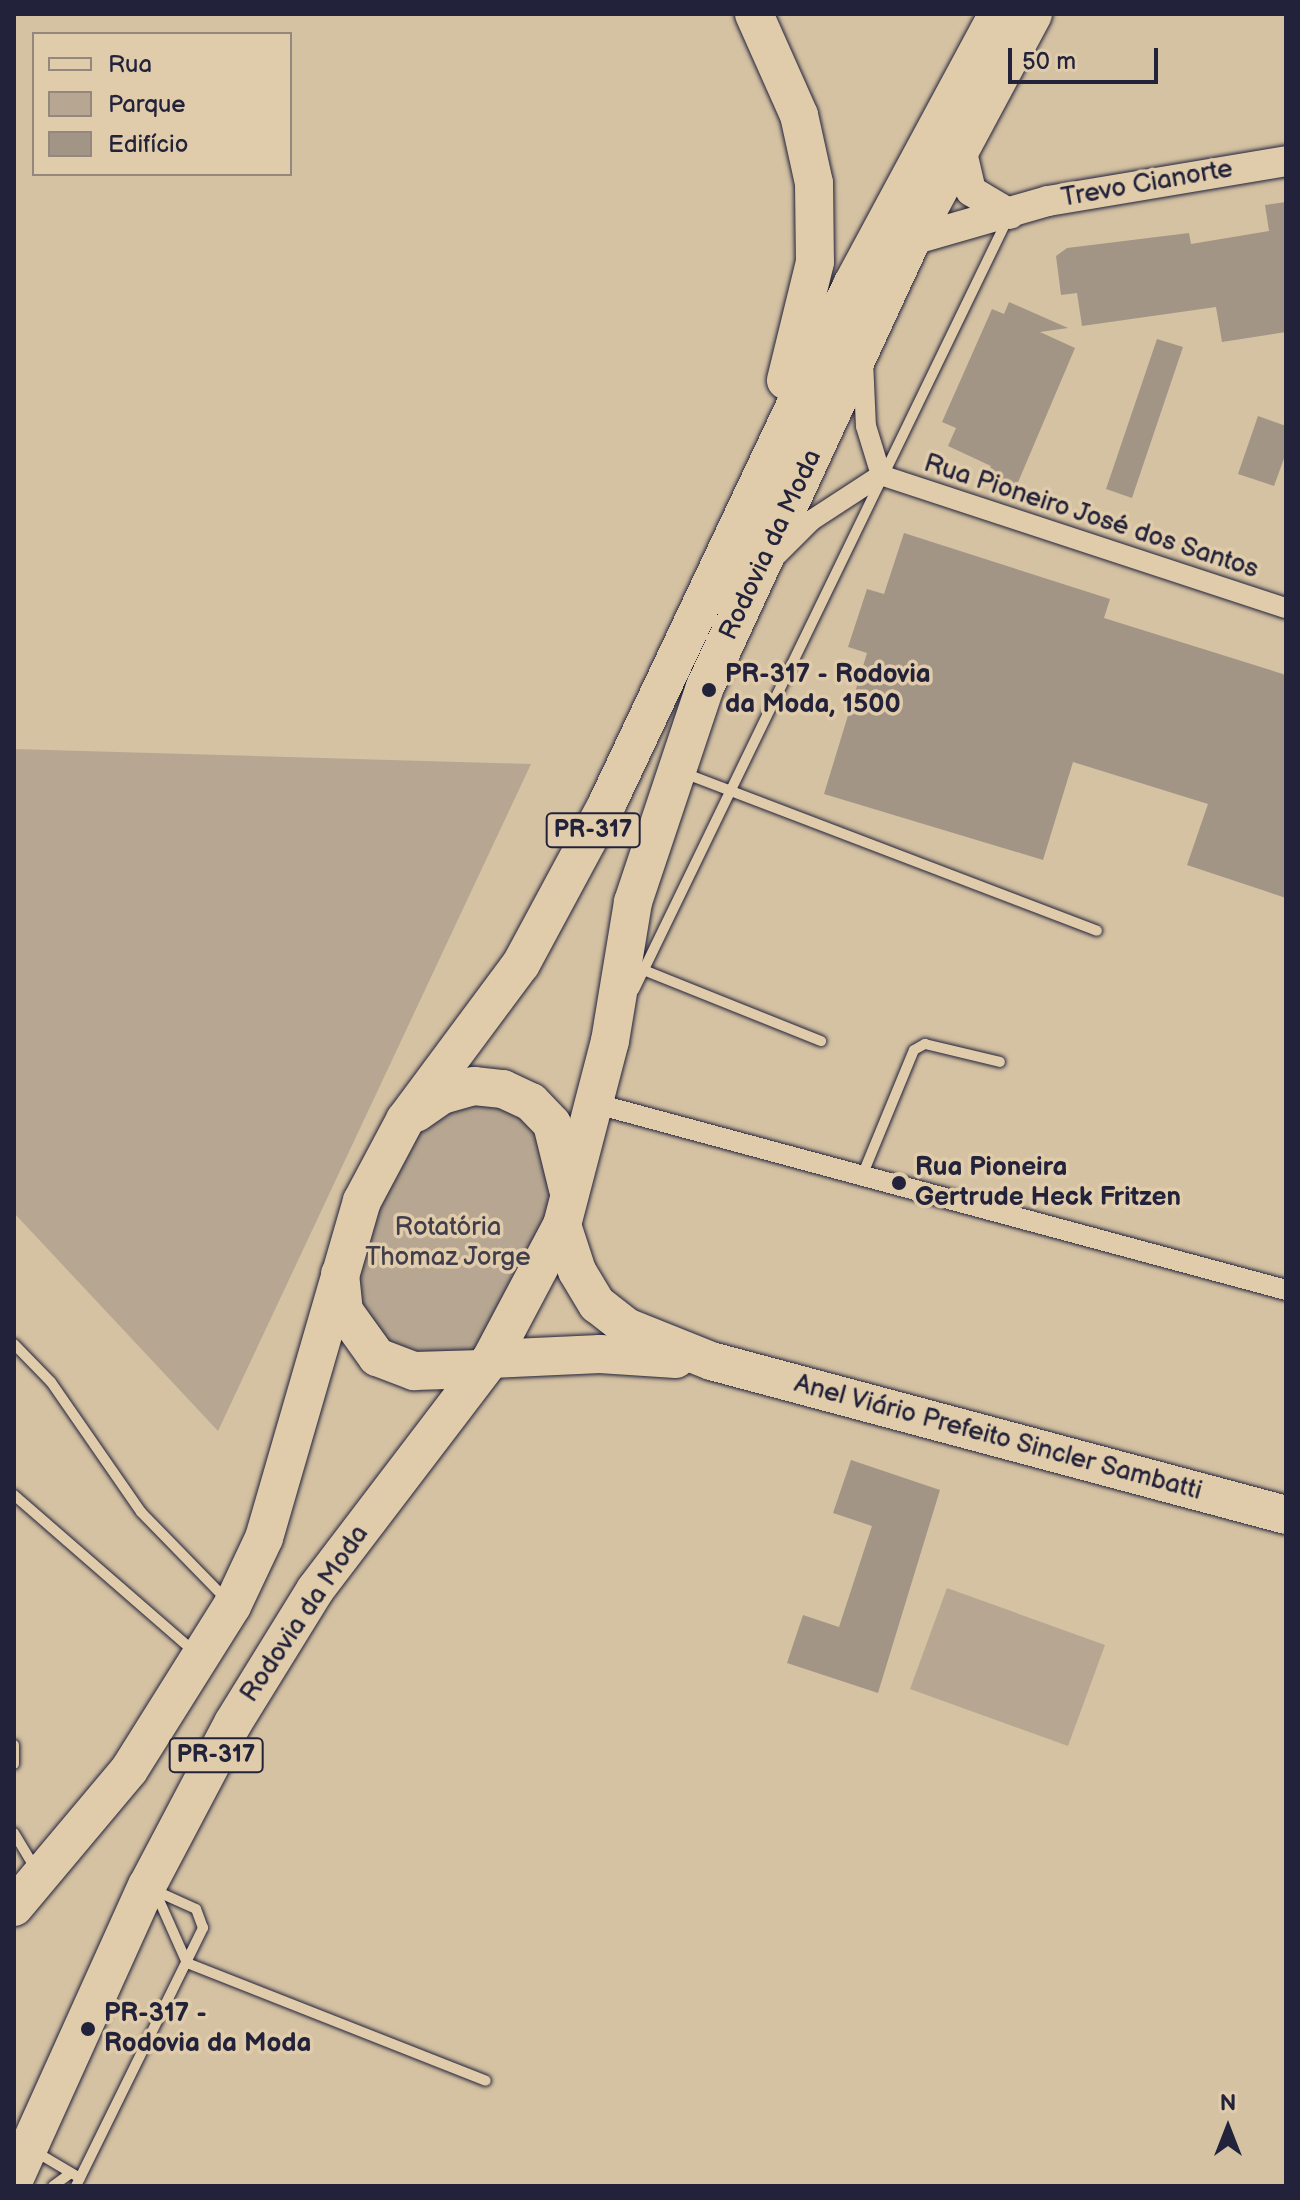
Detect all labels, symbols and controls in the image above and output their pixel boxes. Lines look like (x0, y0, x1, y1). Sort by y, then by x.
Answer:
legend (32, 32, 292, 176)
scale bar (1012, 32, 1162, 82)
text: 50 m (1022, 47, 1076, 76)
text: Rua (108, 50, 152, 79)
text: Parque (108, 90, 186, 119)
text: Edifício (108, 130, 188, 159)
street label: Trevo Cianorte (1059, 154, 1235, 214)
street label: Rodovia da Moda (713, 445, 829, 645)
street label: Rua Pioneiro José dos Santos (919, 448, 1263, 586)
place label: PR-317 - Rodovia da Moda, 1500 (725, 659, 931, 720)
marker: PR-317 - Rodovia da Moda, 1500 (700, 681, 718, 699)
road number: PR-317 (545, 810, 641, 850)
place label: Rua Pioneira Gertrude Heck Fritzen (915, 1152, 1181, 1214)
marker: Rua Pioneira Gertrude Heck Fritzen (890, 1174, 908, 1192)
park label: Rotatória Thomaz Jorge (365, 1212, 531, 1274)
street label: Anel Viário Prefeito Sincler Sambatti (790, 1368, 1206, 1508)
street label: Rodovia da Moda (234, 1520, 376, 1708)
road number: PR-317 (168, 1735, 264, 1775)
place label: PR-317 - Rodovia da Moda (104, 1998, 311, 2060)
marker: PR-317 - Rodovia da Moda (79, 2020, 97, 2038)
north arrow (1188, 2088, 1268, 2168)
text: N (1220, 2090, 1236, 2117)

